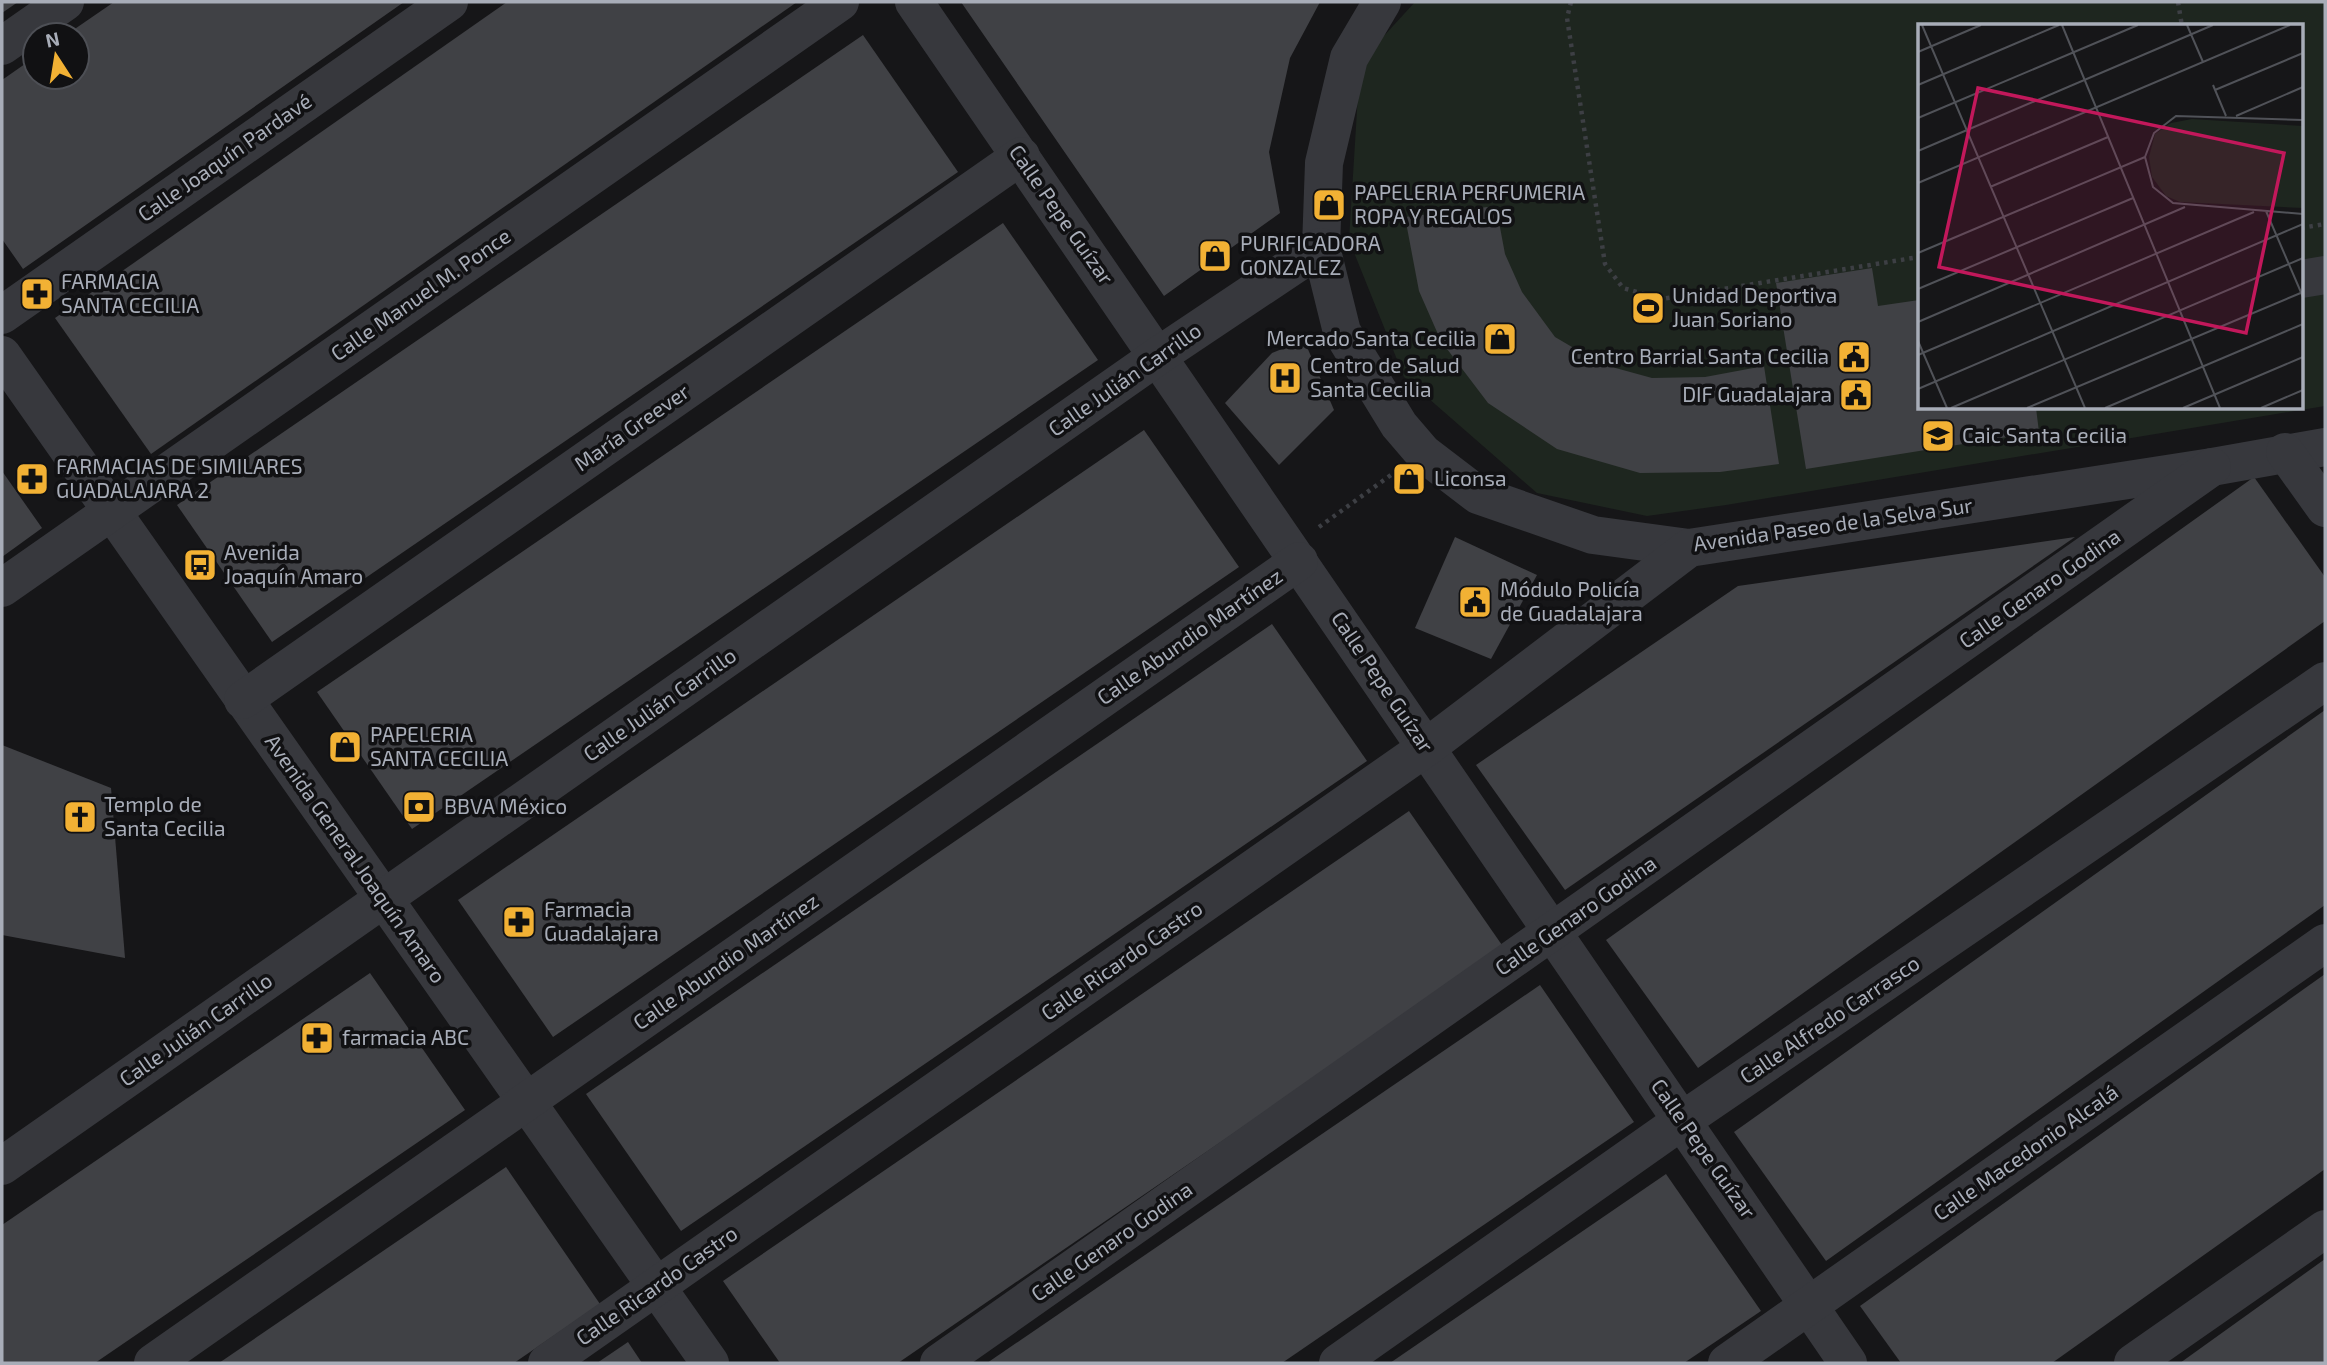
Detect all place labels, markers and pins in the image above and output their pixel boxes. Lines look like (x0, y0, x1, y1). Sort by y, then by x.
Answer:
place label: PAPELERIA PERFUMERIA ROPA Y REGALOS (1354, 179, 1585, 228)
shop icon: PAPELERIA PERFUMERIA ROPA Y REGALOS (1310, 186, 1348, 224)
place label: PURIFICADORA GONZALEZ (1240, 230, 1381, 279)
shop icon: PURIFICADORA GONZALEZ (1196, 237, 1234, 275)
place label: FARMACIA SANTA CECILIA (61, 268, 199, 317)
pharmacy icon: FARMACIA SANTA CECILIA (18, 275, 56, 313)
place label: Unidad Deportiva Juan Soriano (1672, 282, 1837, 331)
sports icon: Unidad Deportiva Juan Soriano (1629, 289, 1667, 327)
shop icon: Mercado Santa Cecilia (1481, 320, 1519, 358)
place label: Mercado Santa Cecilia (1266, 325, 1476, 350)
public building icon: Centro Barrial Santa Cecilia (1835, 338, 1873, 376)
place label: Centro Barrial Santa Cecilia (1571, 343, 1829, 368)
place label: Centro de Salud Santa Cecilia (1310, 352, 1460, 401)
hospital icon: Centro de Salud Santa Cecilia (1266, 359, 1304, 397)
public building icon: DIF Guadalajara (1837, 376, 1875, 414)
place label: DIF Guadalajara (1682, 381, 1832, 407)
school or university icon: Caic Santa Cecilia (1919, 417, 1957, 455)
place label: Caic Santa Cecilia (1962, 422, 2127, 447)
place label: FARMACIAS DE SIMILARES GUADALAJARA 2 (56, 453, 303, 502)
pharmacy icon: FARMACIAS DE SIMILARES GUADALAJARA 2 (13, 460, 51, 498)
shop icon: Liconsa (1390, 460, 1428, 498)
place label: Liconsa (1434, 465, 1506, 490)
place label: Avenida Joaquín Amaro (224, 539, 363, 588)
bus stop icon: Avenida Joaquín Amaro (181, 546, 219, 584)
place label: Módulo Policía de Guadalajara (1500, 576, 1643, 626)
public building icon: Módulo Policía de Guadalajara (1456, 583, 1494, 621)
place label: PAPELERIA SANTA CECILIA (370, 721, 508, 770)
shop icon: PAPELERIA SANTA CECILIA (326, 728, 364, 766)
bank icon: BBVA México (400, 788, 438, 826)
place label: Templo de Santa Cecilia (104, 791, 225, 840)
place label: BBVA México (444, 793, 567, 818)
church icon: Templo de Santa Cecilia (61, 798, 99, 836)
place label: Farmacia Guadalajara (544, 896, 659, 946)
pharmacy icon: Farmacia Guadalajara (500, 903, 538, 941)
pharmacy icon: farmacia ABC (298, 1019, 336, 1057)
place label: farmacia ABC (342, 1024, 469, 1049)

